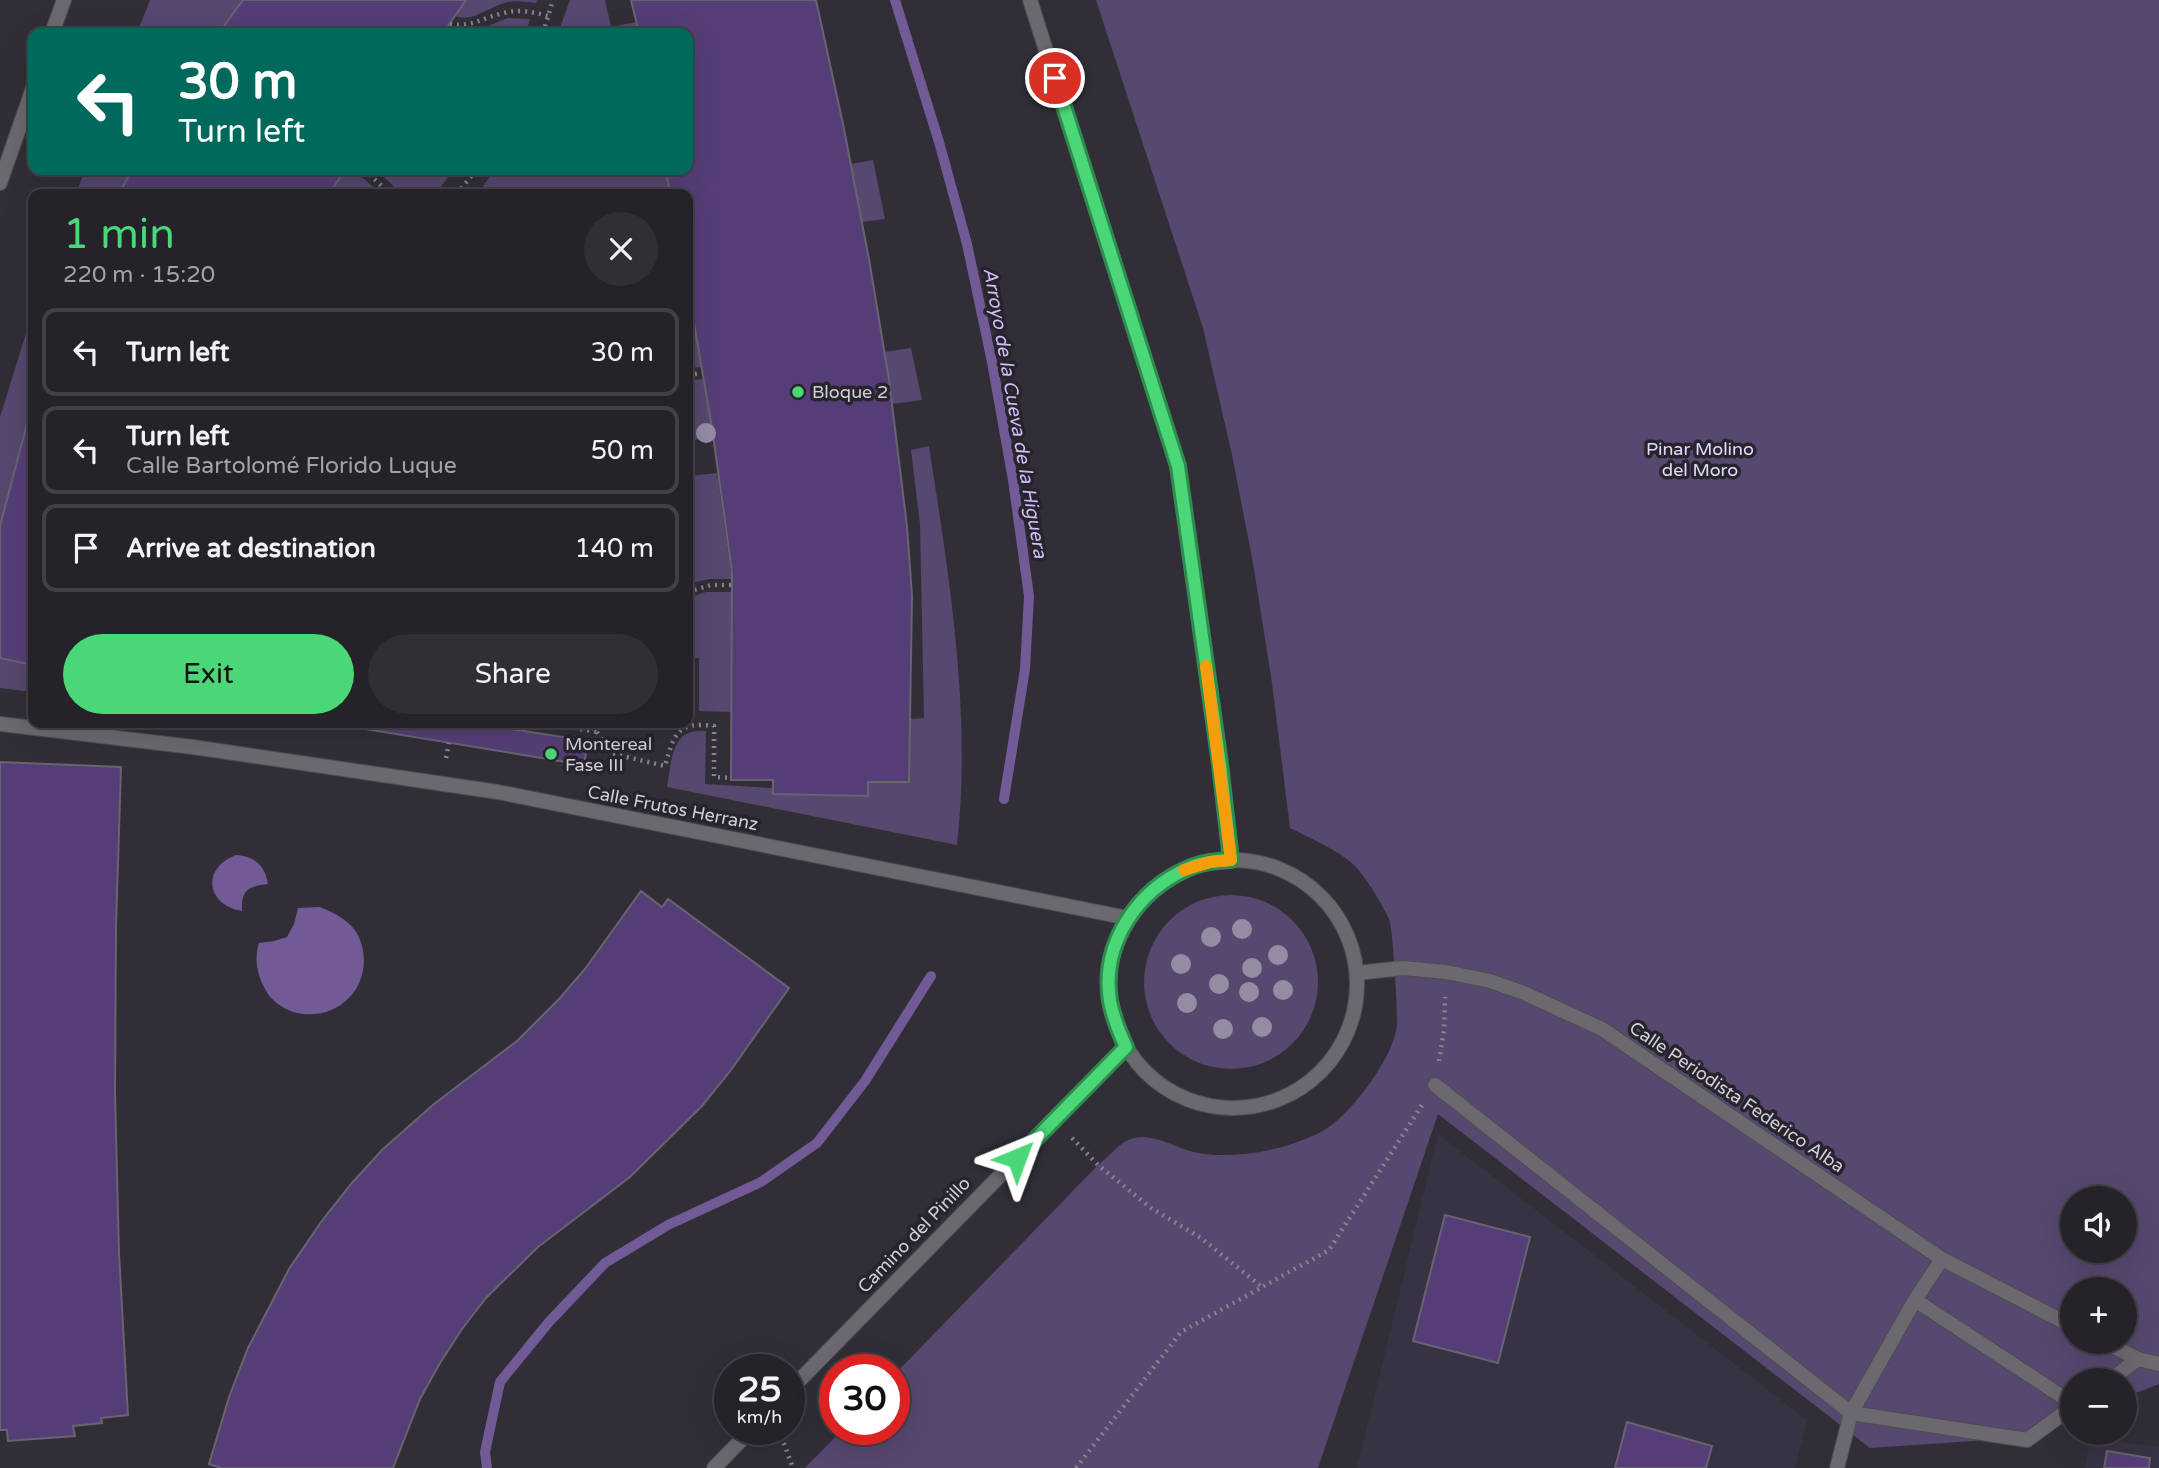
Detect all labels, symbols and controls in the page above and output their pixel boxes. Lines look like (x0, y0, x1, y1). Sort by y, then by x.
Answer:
pin (1025, 48, 1085, 108)
text: 30 m (178, 53, 297, 112)
icon: left (63, 56, 154, 147)
icon: arrive (1036, 59, 1074, 97)
text: Turn left (178, 113, 305, 151)
text: 1 min (63, 209, 175, 260)
button: close (584, 212, 658, 286)
text: 220 m · 15:20 (63, 261, 215, 289)
water label: Arroyo de la Cueva de la Higuera (979, 266, 1052, 561)
icon: left (67, 333, 105, 371)
text: Turn left (126, 337, 229, 368)
text: 30 m (591, 337, 654, 368)
place label: Bloque 2 (812, 381, 888, 403)
marker: Bloque 2 (790, 384, 806, 400)
text: Turn left (126, 421, 229, 452)
icon: left (67, 431, 105, 469)
text: 50 m (591, 435, 654, 466)
park label: Pinar Molino del Moro (1646, 438, 1754, 481)
text: Calle Bartolomé Florido Luque (126, 452, 457, 480)
icon: arrive (67, 529, 105, 567)
text: Arrive at destination (126, 533, 376, 564)
text: 140 m (574, 533, 654, 564)
button: Exit (63, 634, 354, 714)
button: Share (368, 634, 658, 714)
place label: Montereal Fase III (565, 733, 652, 776)
marker: Montereal Fase III (543, 746, 559, 762)
street label: Calle Frutos Herranz (586, 781, 760, 835)
street label: Calle Periodista Federico Alba (1625, 1017, 1849, 1177)
position arrow (980, 1121, 1054, 1195)
street label: Camino del Pinillo (853, 1172, 975, 1298)
map controls (2060, 1186, 2137, 1445)
button: sound (2060, 1186, 2137, 1263)
button: + (2060, 1277, 2137, 1354)
speed limit sign: 30 (819, 1354, 910, 1445)
button: − (2060, 1368, 2137, 1445)
text: 25 (738, 1369, 781, 1411)
text: km/h (737, 1406, 782, 1428)

